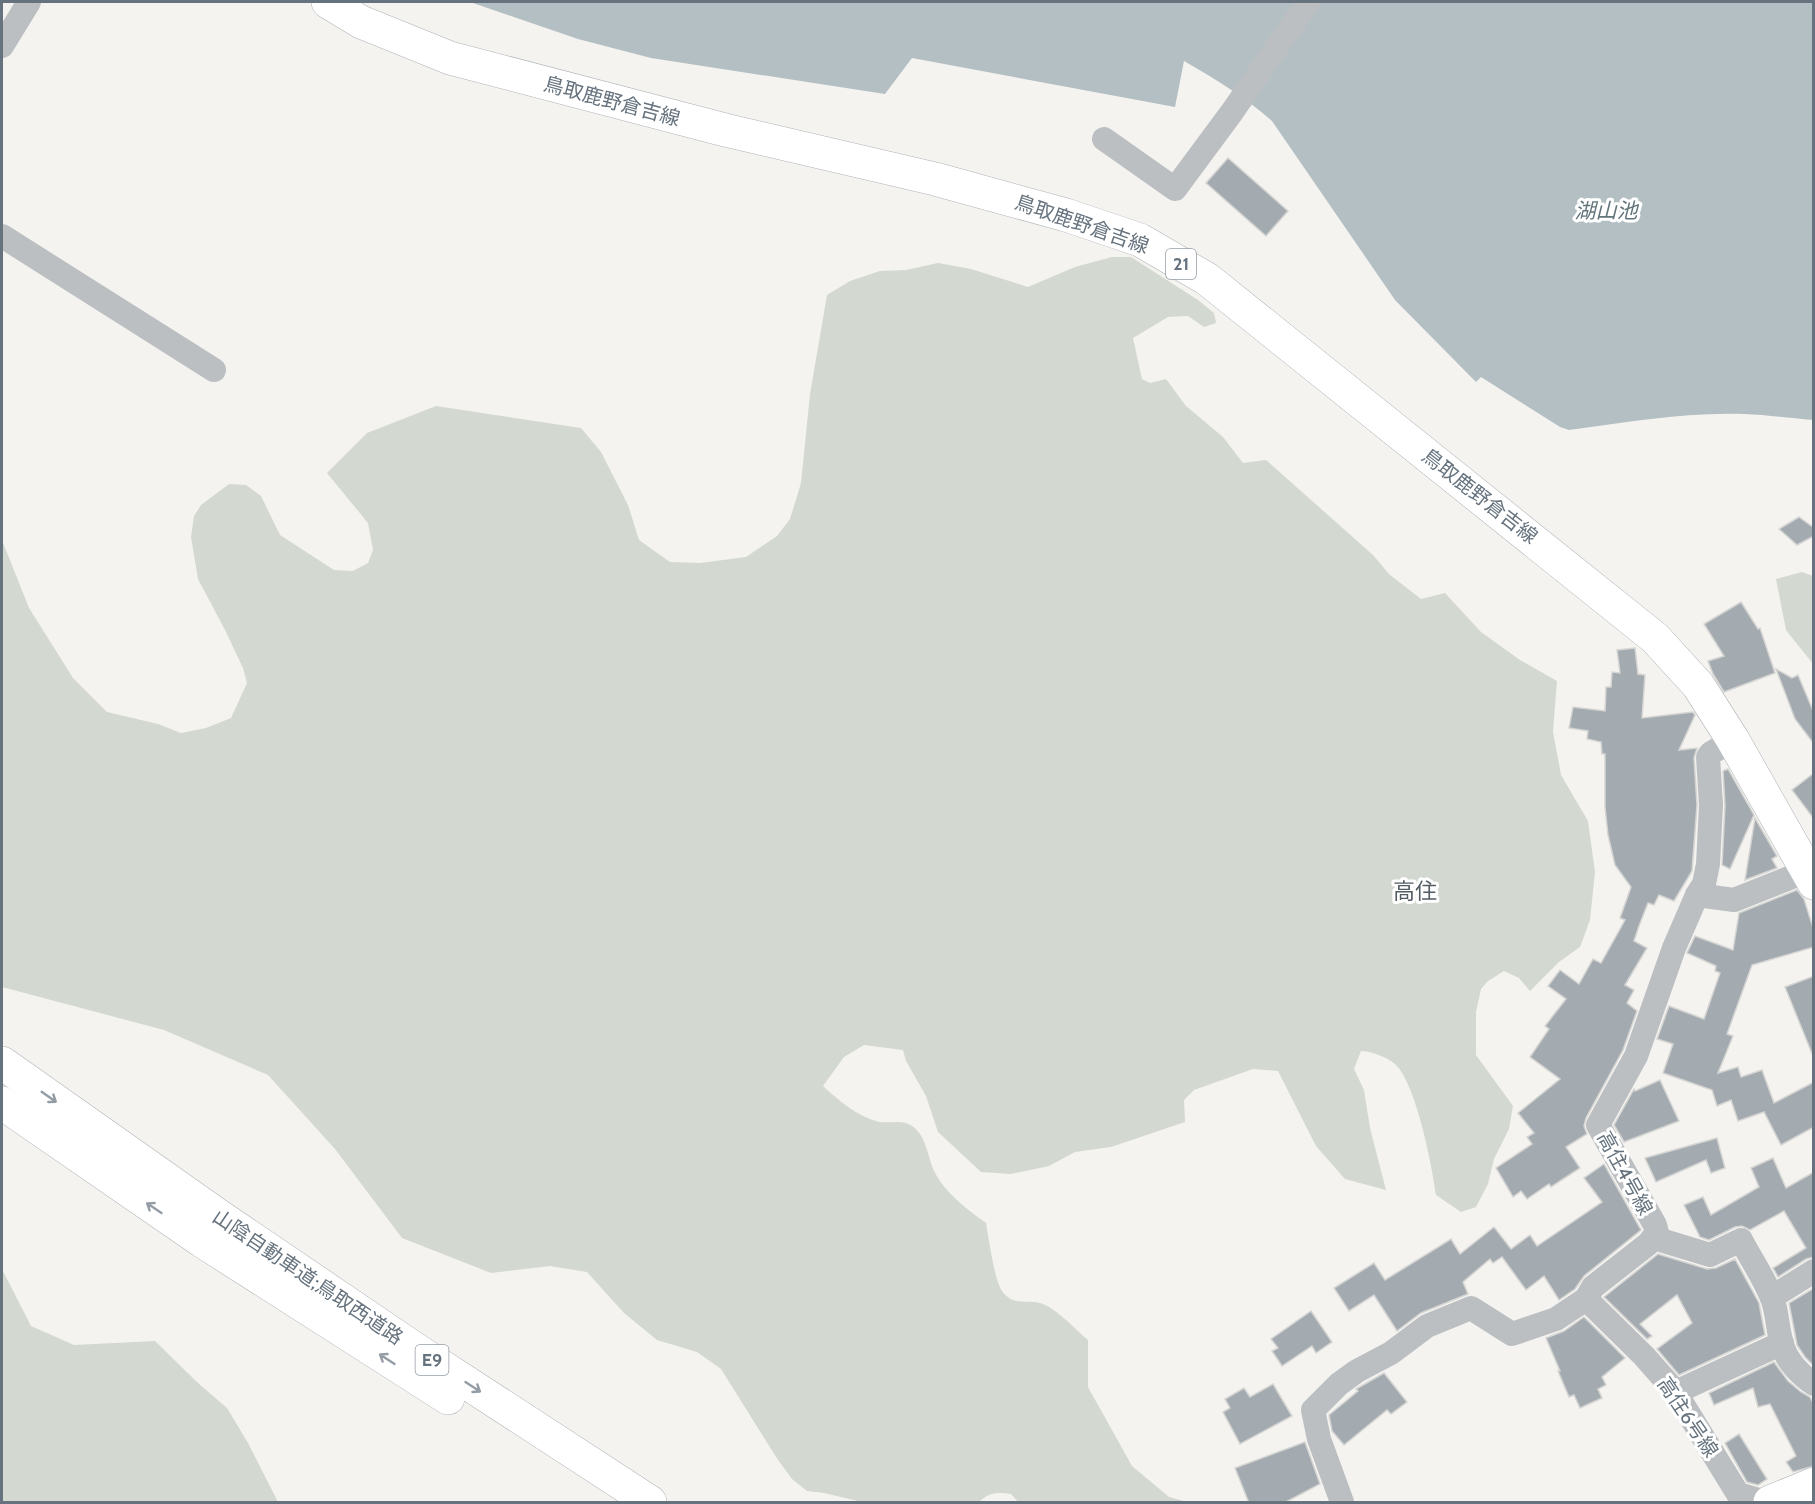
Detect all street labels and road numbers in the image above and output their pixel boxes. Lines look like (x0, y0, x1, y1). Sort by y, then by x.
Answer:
street label: 鳥取鹿野倉吉線 (541, 71, 683, 131)
street label: 鳥取鹿野倉吉線 (1012, 190, 1152, 258)
road number: 21 (1166, 249, 1196, 279)
street label: 鳥取鹿野倉吉線 (1417, 443, 1543, 549)
street label: 高住4号線 (1592, 1127, 1658, 1219)
street label: 山陰自動車道;鳥取西道路 (208, 1204, 408, 1350)
road number: E9 (416, 1345, 448, 1375)
street label: 高住6号線 (1653, 1372, 1723, 1462)

